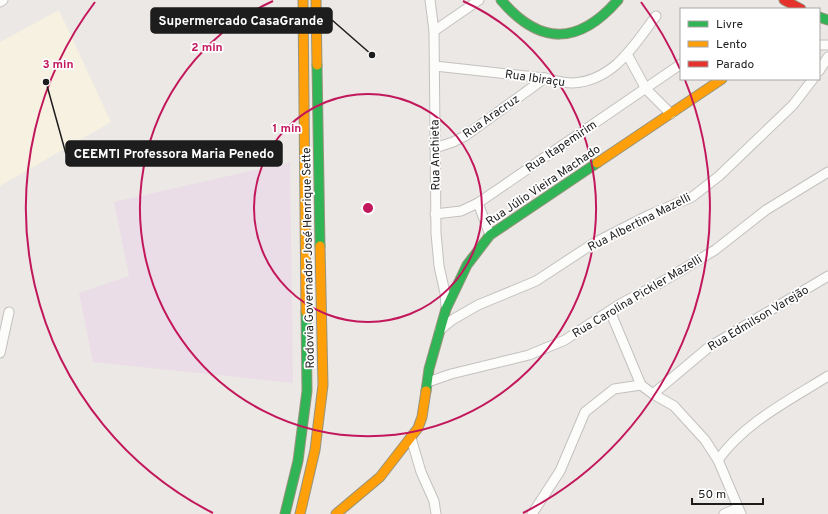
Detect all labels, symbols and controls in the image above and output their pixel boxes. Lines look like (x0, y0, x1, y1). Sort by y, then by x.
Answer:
callout: Supermercado CasaGrande (151, 8, 332, 33)
legend (680, 8, 820, 80)
text: Supermercado CasaGrande (158, 14, 324, 30)
text: Livre (716, 17, 743, 33)
text: Lento (716, 37, 747, 53)
text: 2 min (191, 40, 223, 56)
text: 3 min (42, 57, 74, 73)
text: Parado (716, 57, 754, 73)
street label: Rua Ibiraçu (504, 67, 566, 91)
street label: Rua Aracruz (460, 91, 523, 142)
street label: Rua Itapemirim (523, 117, 600, 177)
street label: Rua Anchieta (427, 119, 445, 191)
text: 1 min (273, 121, 301, 137)
callout: CEEMTI Professora Maria Penedo (66, 141, 282, 166)
street label: Rua Júlio Vieira Machado (483, 141, 604, 230)
text: CEEMTI Professora Maria Penedo (74, 147, 274, 163)
street label: Rodovia Governador José Henrique Sette (299, 147, 319, 369)
street label: Rua Albertina Mazelli (585, 190, 694, 256)
centre of rings (361, 201, 375, 215)
street label: Rua Carolina Pickler Mazelli (570, 252, 705, 342)
street label: Rua Edmilson Varejão (705, 282, 812, 355)
scale bar (692, 480, 763, 506)
text: 50 m (698, 487, 726, 503)

